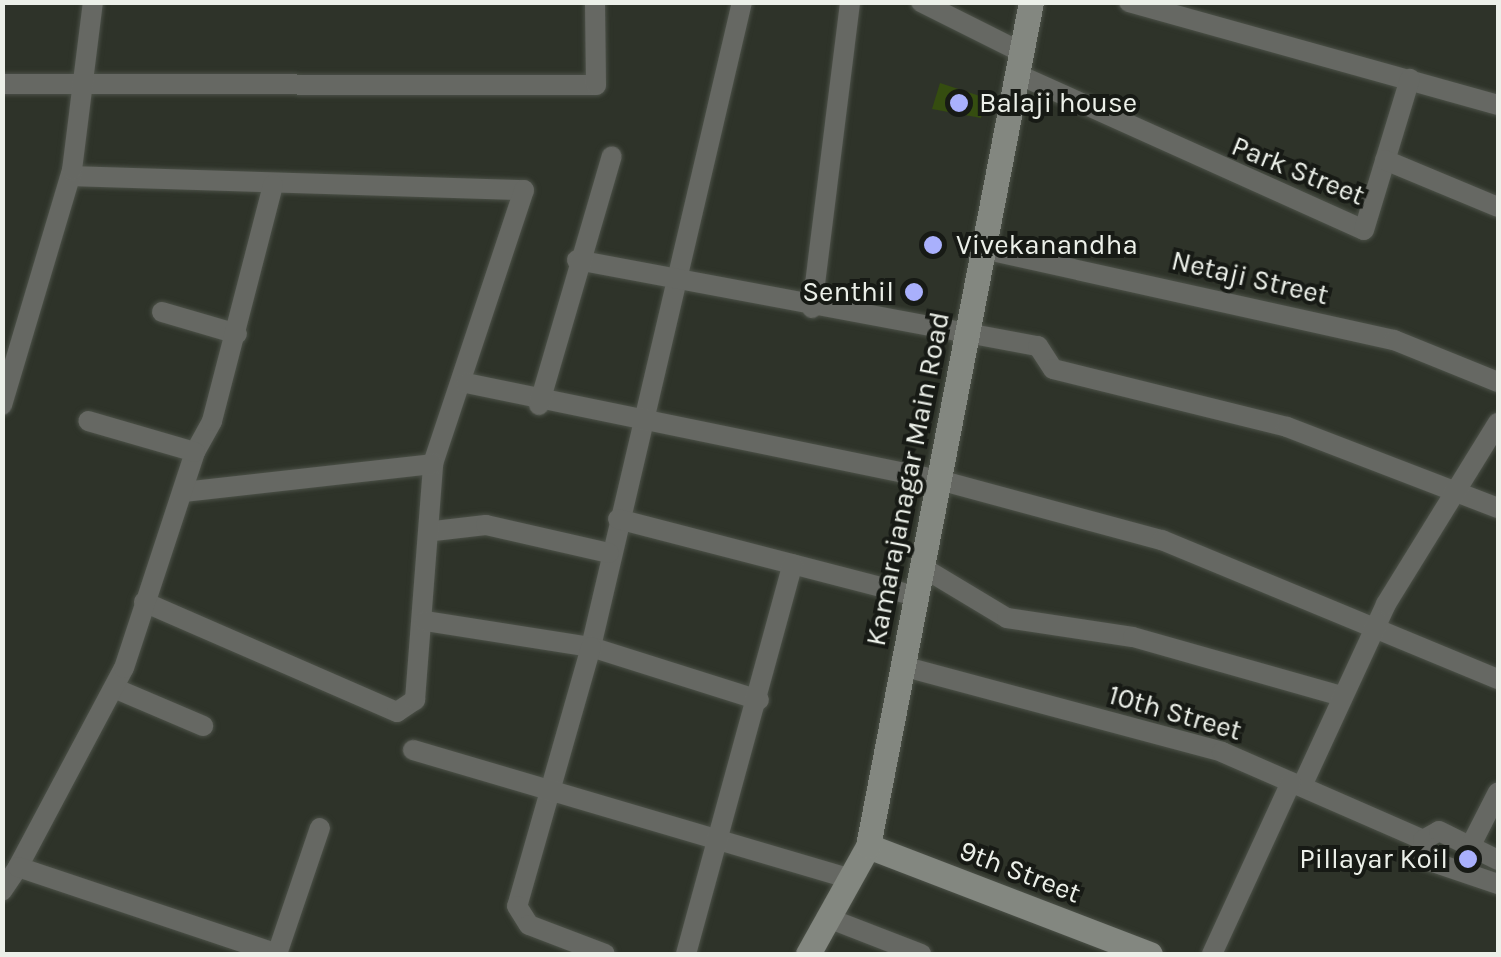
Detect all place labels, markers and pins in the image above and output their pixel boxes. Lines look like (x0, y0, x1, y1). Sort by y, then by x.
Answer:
place label: Balaji house (979, 86, 1137, 120)
marker: Balaji house (948, 92, 970, 114)
place label: Vivekanandha (956, 228, 1138, 262)
marker: Vivekanandha (920, 232, 946, 258)
place label: Senthil (802, 275, 894, 309)
marker: Senthil (903, 281, 925, 303)
place label: Pillayar Koil (1299, 842, 1448, 876)
marker: Pillayar Koil (1457, 848, 1479, 870)

